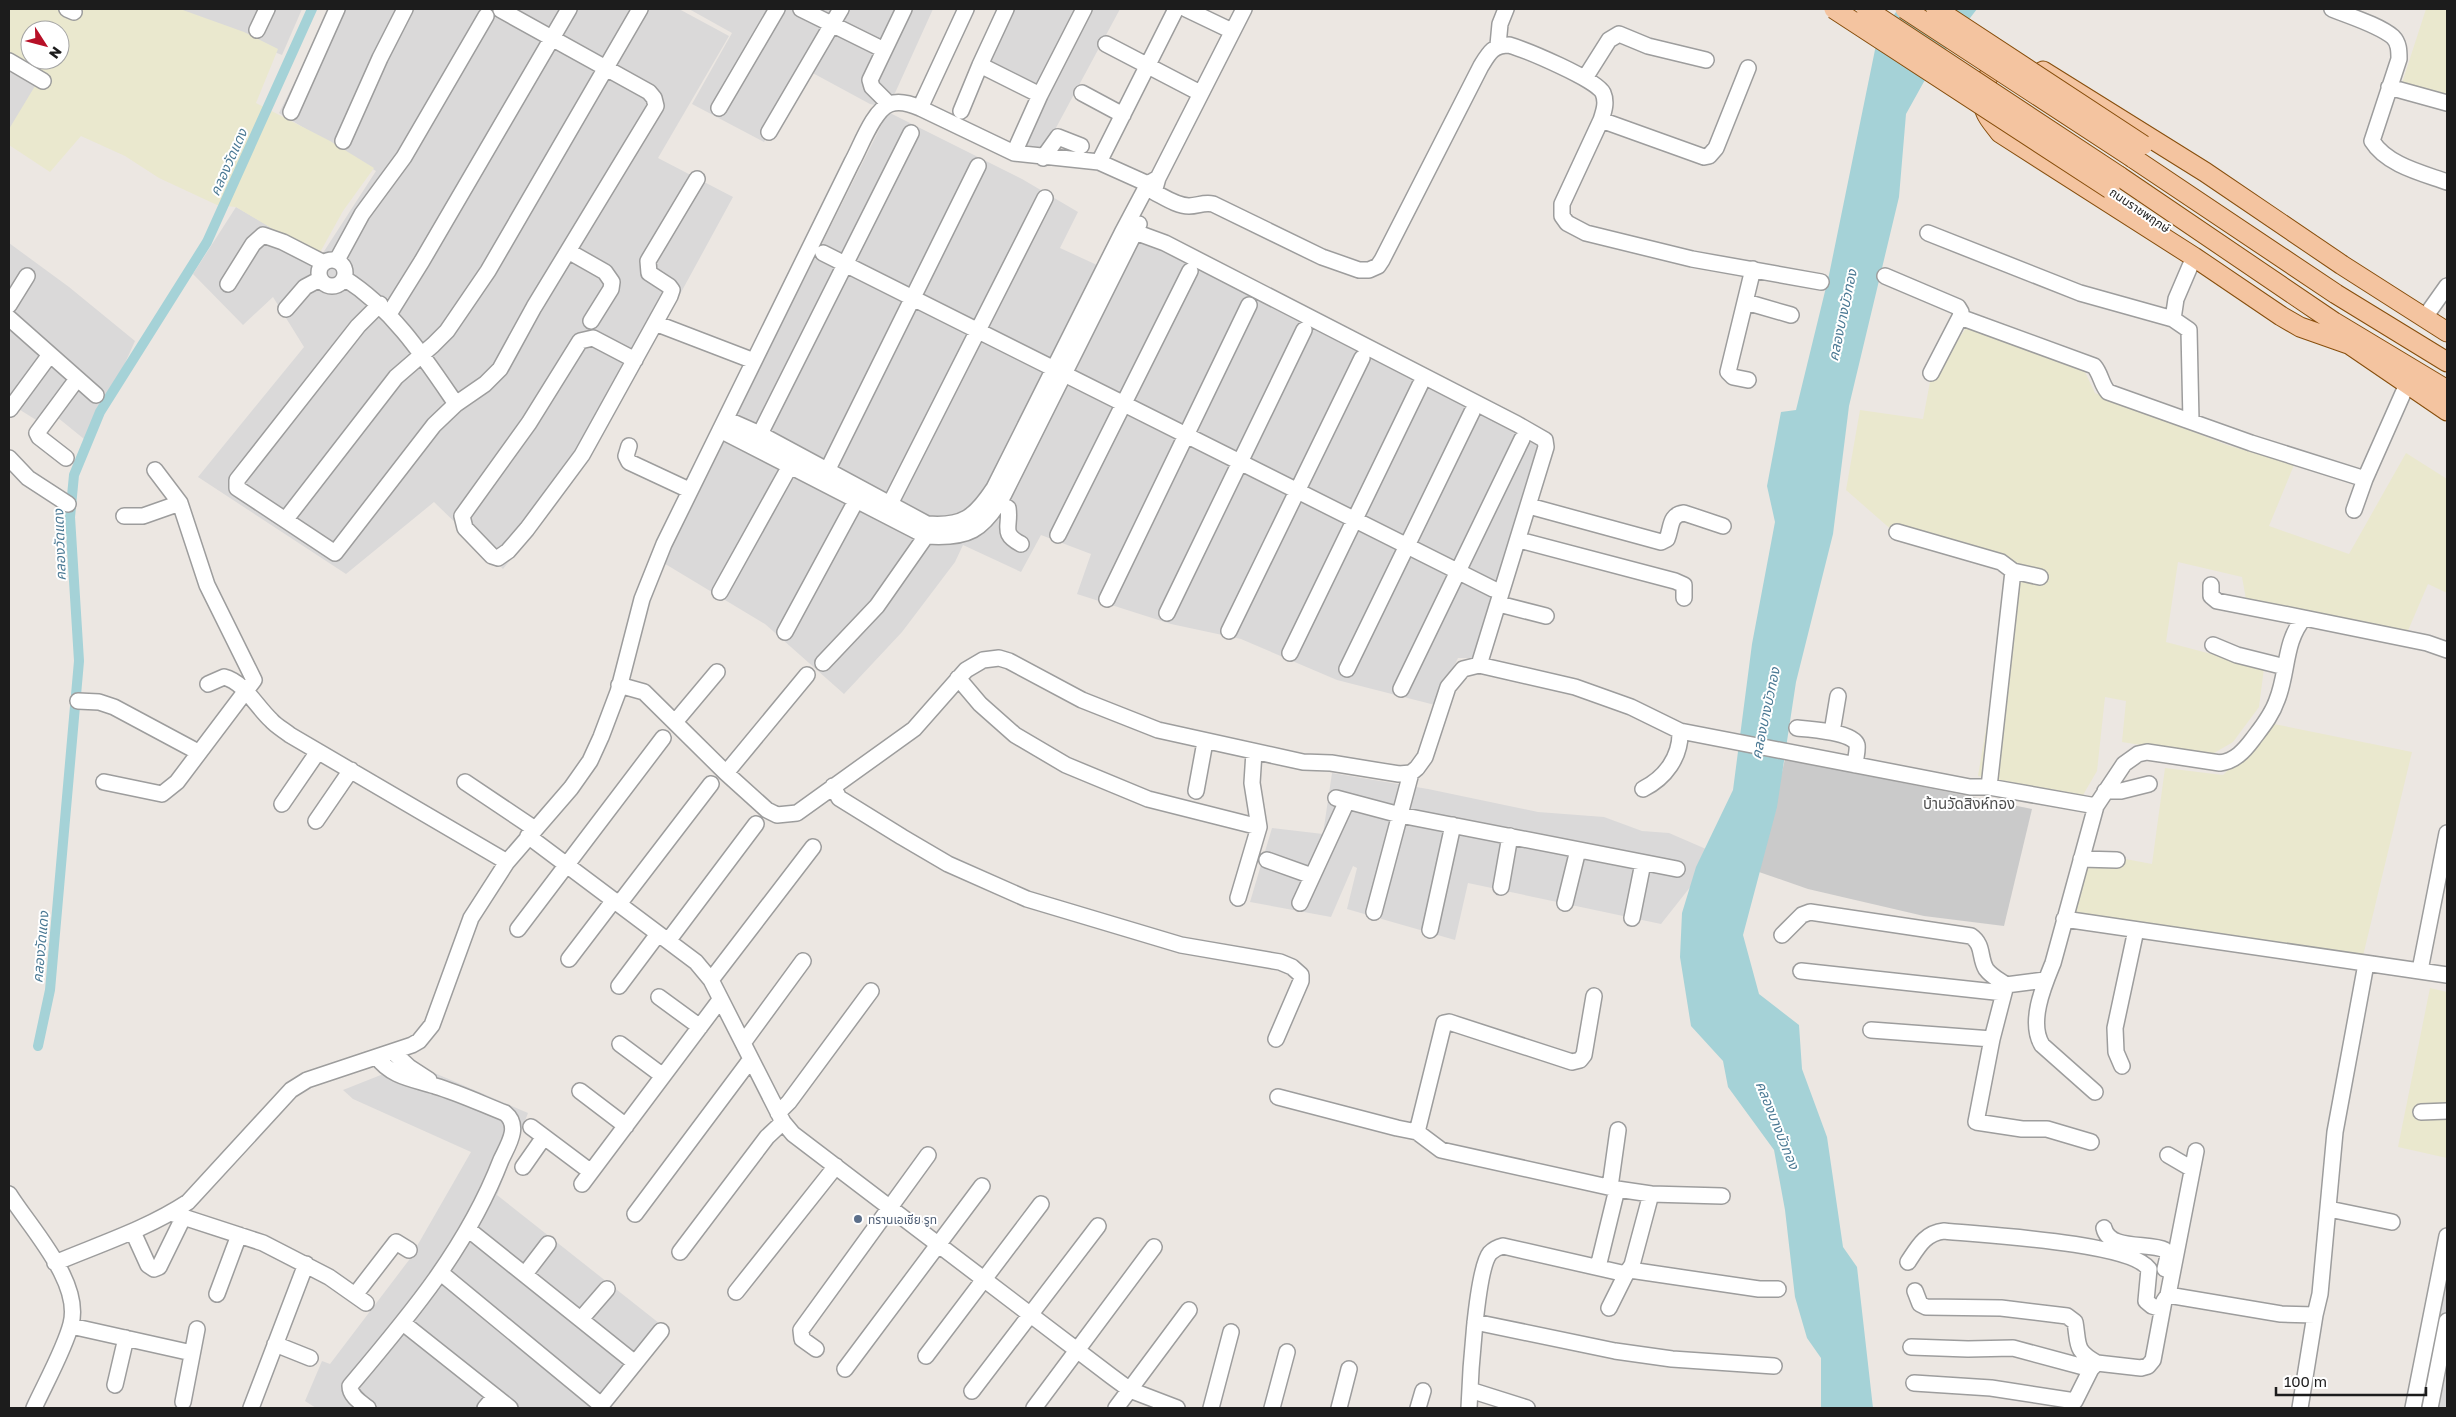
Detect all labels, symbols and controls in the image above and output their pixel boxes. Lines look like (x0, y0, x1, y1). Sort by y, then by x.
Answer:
north arrow (20, 20, 70, 70)
text: N (46, 44, 66, 62)
water label: คลองวัดแดง (206, 124, 251, 198)
street label: ถนนราชพฤกษ์ (2107, 184, 2173, 236)
water label: คลองบางบัวทอง (1824, 266, 1860, 362)
water label: คลองวัดแดง (49, 507, 69, 581)
water label: คลองบางบัวทอง (1747, 664, 1783, 760)
district label: บ้านวัดสิงห์ทอง (1923, 794, 2015, 812)
water label: คลองวัดแดง (28, 909, 52, 983)
water label: คลองบางบัวทอง (1753, 1079, 1804, 1173)
place label: ทรานเอเชีย รูท (868, 1212, 937, 1227)
marker: ทรานเอเชีย รูท (852, 1213, 864, 1225)
scale bar (2276, 1364, 2426, 1396)
text: 100 m (2284, 1372, 2327, 1390)

